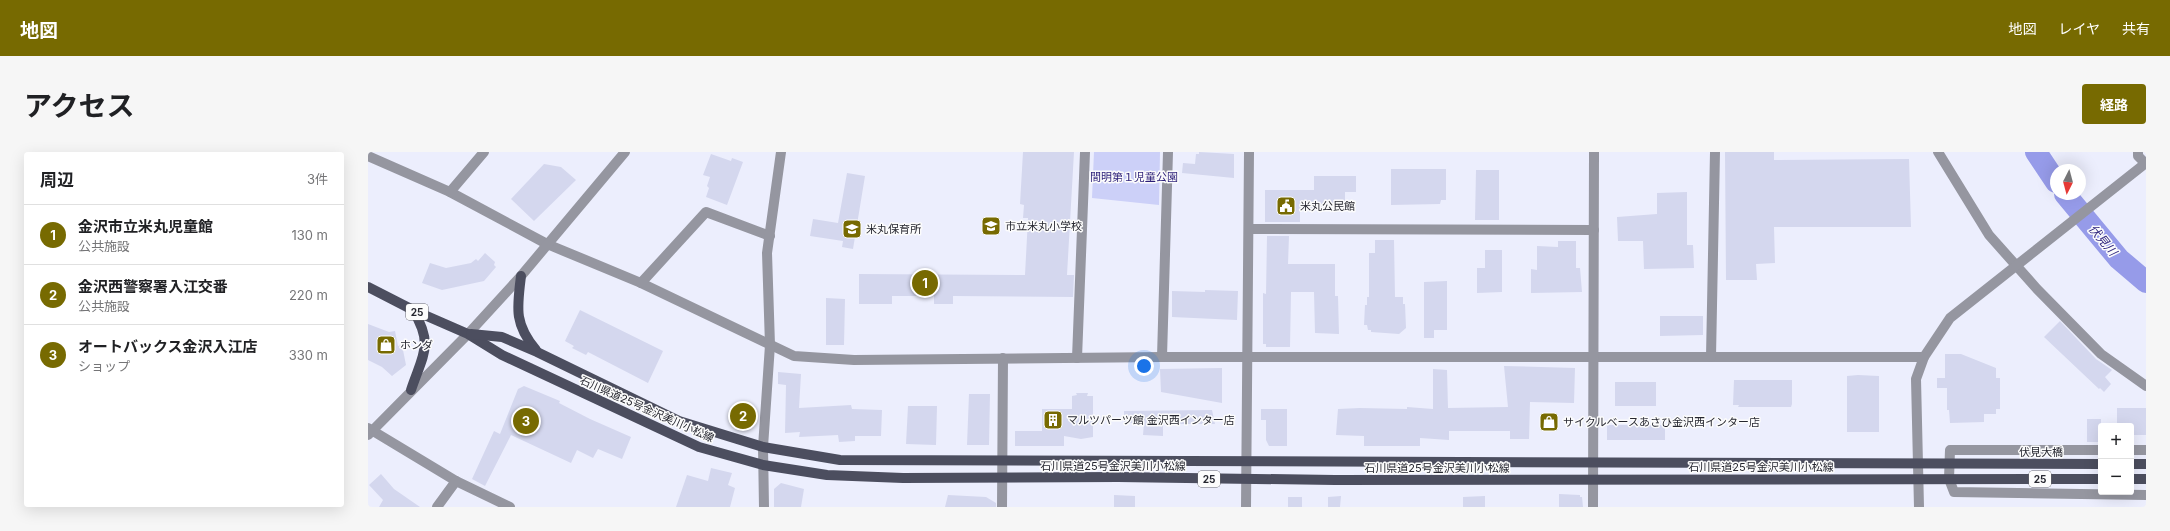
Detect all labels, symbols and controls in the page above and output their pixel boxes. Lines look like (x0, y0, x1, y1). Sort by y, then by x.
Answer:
text: 地図 (20, 19, 58, 42)
text: 地図 (2008, 20, 2036, 37)
text: レイヤ (2058, 20, 2100, 37)
text: 共有 (2122, 20, 2150, 37)
button: 経路 (2082, 84, 2146, 124)
text: アクセス (24, 89, 135, 123)
north arrow (2050, 164, 2086, 200)
text: 周辺 (40, 170, 74, 190)
park label: 間明第１児童公園 (1090, 170, 1178, 184)
text: 3件 (307, 171, 328, 187)
public building icon: 米丸公民館 (1275, 195, 1297, 217)
place label: 米丸公民館 (1300, 199, 1355, 213)
school or university icon: 市立米丸小学校 (980, 215, 1002, 237)
text: 金沢市立米丸児童館 (78, 217, 213, 236)
school or university icon: 米丸保育所 (841, 218, 863, 240)
place label: 市立米丸小学校 (1005, 219, 1082, 233)
water label: 伏見川 (2086, 221, 2122, 260)
place label: 米丸保育所 (866, 222, 922, 236)
text: 1 (50, 227, 56, 243)
text: 130 m (291, 227, 328, 243)
text: 公共施設 (78, 238, 130, 254)
pin: 1 (912, 268, 938, 298)
text: 金沢西警察署入江交番 (78, 277, 228, 296)
text: 2 (49, 287, 57, 303)
text: 220 m (289, 287, 328, 303)
text: 公共施設 (78, 298, 130, 314)
road number: 25 (406, 304, 428, 320)
shop icon: ホンダ (375, 334, 397, 356)
text: オートバックス金沢入江店 (78, 337, 258, 356)
place label: ホンダ (400, 338, 433, 352)
text: 3 (49, 347, 57, 363)
text: 330 m (289, 347, 328, 363)
your location (1134, 356, 1154, 376)
text: ショップ (78, 358, 130, 374)
street label: 石川県道25号金沢美川小松線 (578, 373, 716, 445)
pin: 2 (730, 401, 756, 431)
pin: 3 (513, 406, 539, 436)
building icon: マルツパーツ館 金沢西インター店 (1042, 409, 1064, 431)
shop icon: サイクルベースあさひ金沢西インター店 (1538, 411, 1560, 433)
place label: マルツパーツ館 金沢西インター店 (1067, 413, 1235, 427)
place label: サイクルベースあさひ金沢西インター店 (1563, 415, 1760, 429)
map controls (2098, 423, 2134, 495)
button: + (2098, 423, 2134, 459)
street label: 伏見大橋 (2019, 445, 2063, 459)
street label: 石川県道25号金沢美川小松線 (1040, 459, 1186, 473)
button: − (2098, 459, 2134, 495)
street label: 石川県道25号金沢美川小松線 (1688, 460, 1834, 474)
street label: 石川県道25号金沢美川小松線 (1364, 461, 1510, 475)
road number: 25 (1198, 471, 1220, 487)
road number: 25 (2029, 471, 2051, 487)

